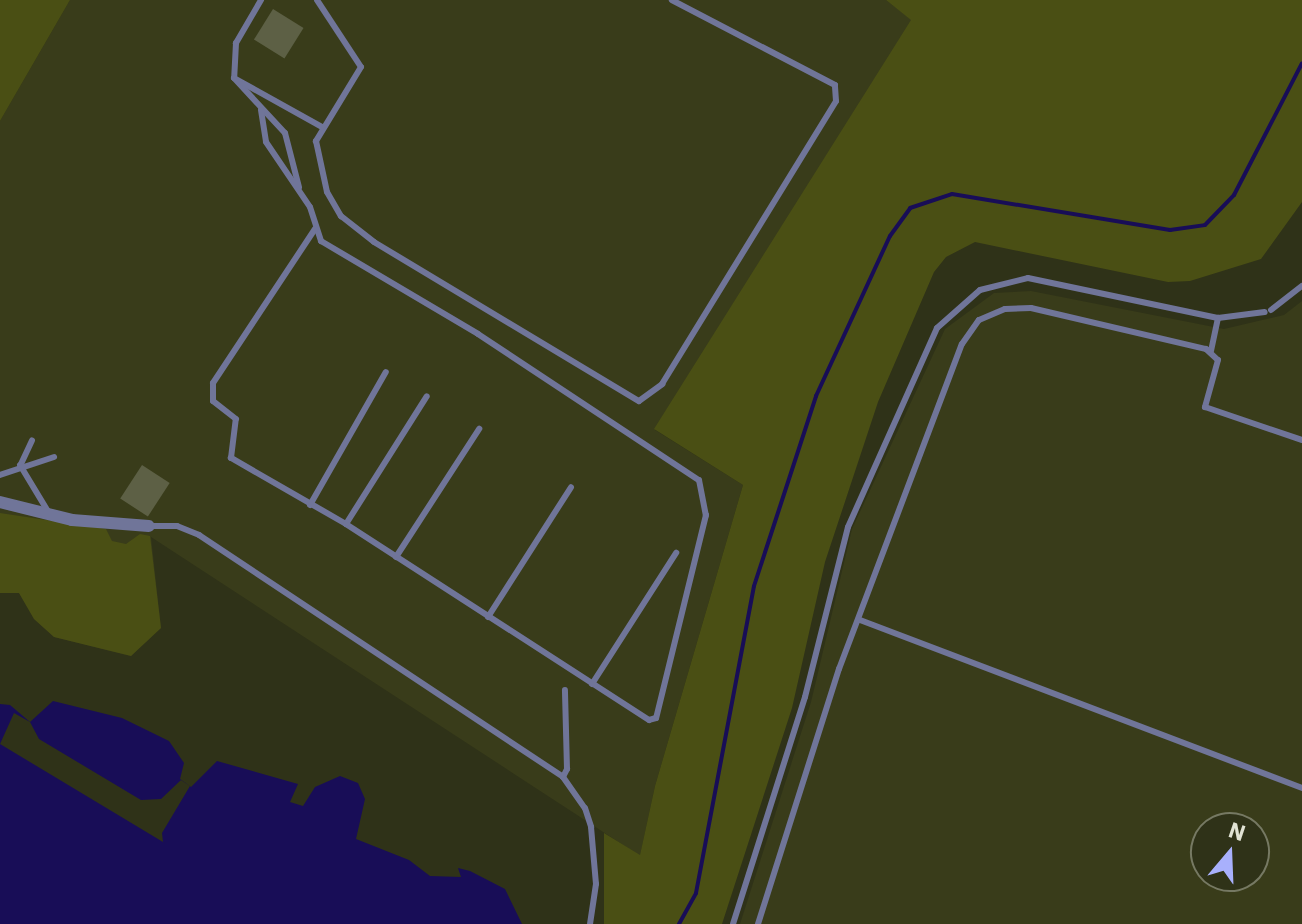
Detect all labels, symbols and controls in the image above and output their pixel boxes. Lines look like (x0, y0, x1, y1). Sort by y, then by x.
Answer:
north arrow (1190, 812, 1270, 892)
text: N (1225, 814, 1250, 847)

